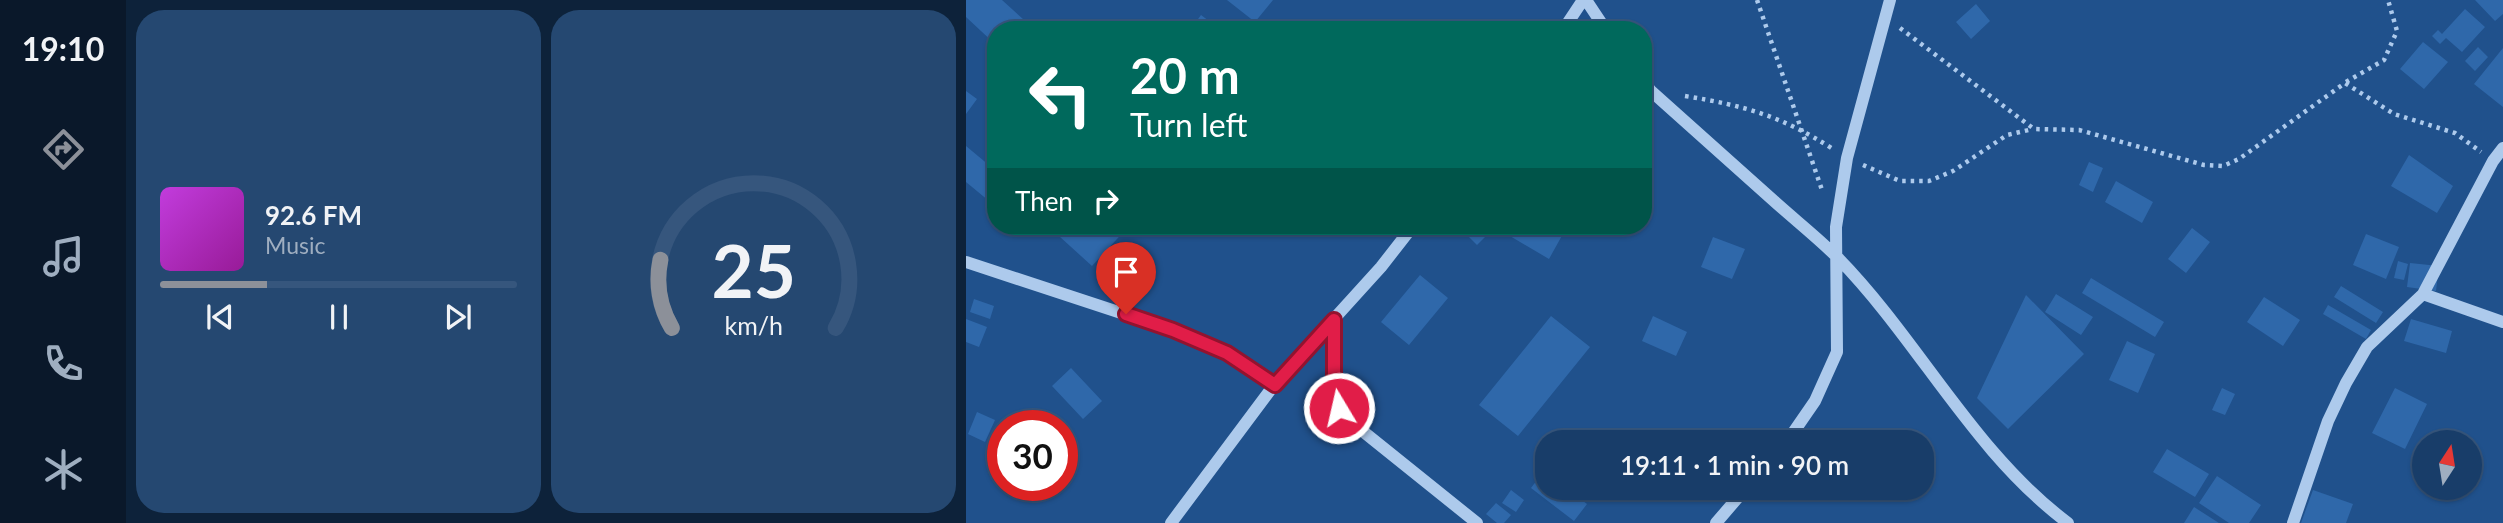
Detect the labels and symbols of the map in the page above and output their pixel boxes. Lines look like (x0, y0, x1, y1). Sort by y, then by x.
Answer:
pin (1096, 242, 1156, 314)
position arrow (1302, 371, 1376, 445)
speed limit sign: 30 (987, 410, 1078, 501)
north arrow (2412, 430, 2482, 500)

